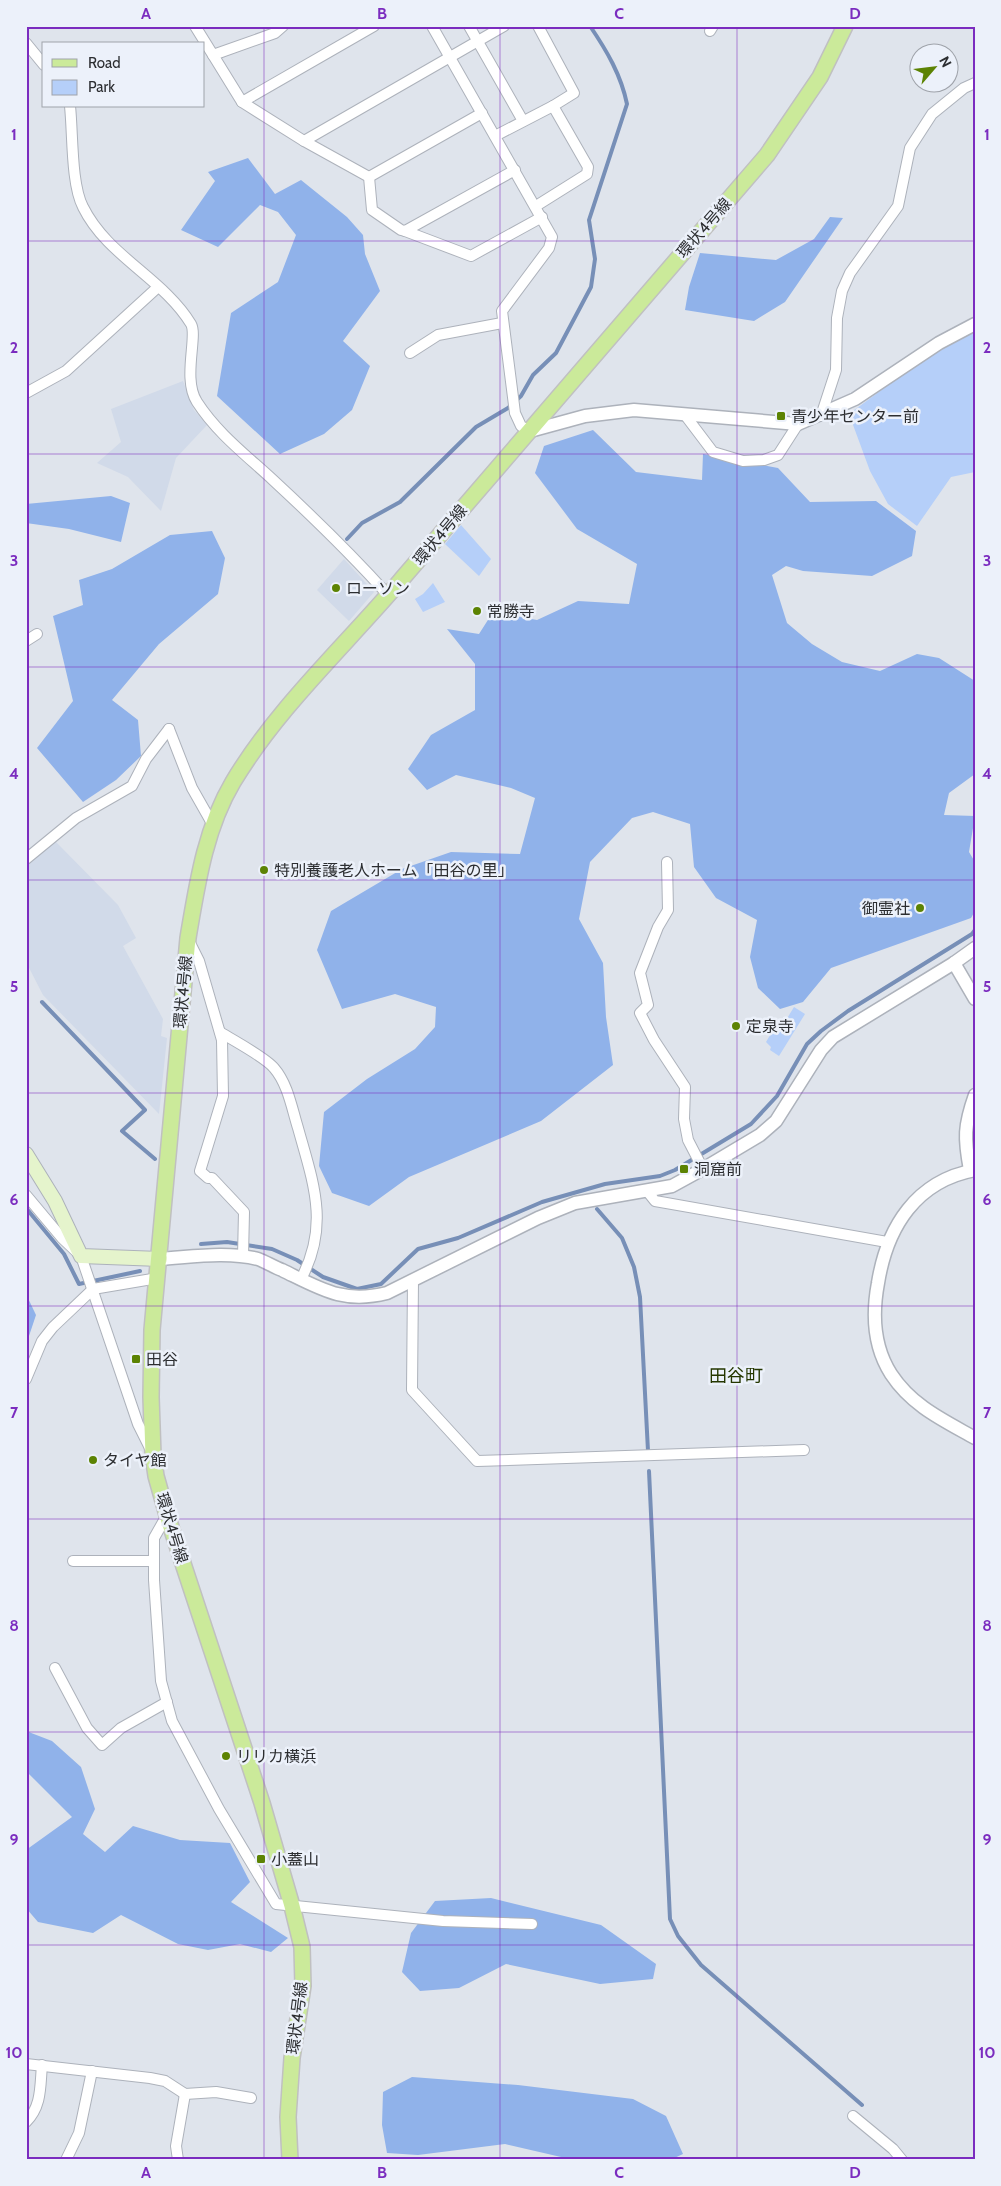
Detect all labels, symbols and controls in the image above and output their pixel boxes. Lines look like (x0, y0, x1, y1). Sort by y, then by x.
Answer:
text: A (141, 4, 151, 23)
text: B (377, 4, 387, 23)
text: C (614, 4, 624, 23)
text: D (849, 4, 861, 23)
legend (42, 42, 205, 108)
north arrow (908, 42, 958, 92)
text: N (935, 53, 956, 70)
text: Road (88, 54, 121, 72)
text: Park (88, 78, 115, 96)
text: 1 (11, 125, 17, 144)
text: 1 (984, 125, 990, 144)
street label: 環状4号線 (673, 194, 735, 262)
text: 2 (10, 338, 18, 357)
text: 2 (983, 338, 991, 357)
place label: 青少年センター前 (791, 407, 919, 426)
marker: 青少年センター前 (775, 410, 787, 422)
street label: 環状4号線 (409, 501, 471, 569)
text: 3 (10, 551, 18, 570)
text: 3 (983, 551, 991, 570)
place label: ローソン (346, 579, 410, 598)
marker: ローソン (330, 582, 342, 594)
place label: 常勝寺 (487, 602, 535, 621)
marker: 常勝寺 (471, 605, 483, 617)
text: 4 (9, 764, 19, 783)
text: 4 (982, 764, 992, 783)
place label: 特別養護老人ホーム「田谷の里」 (274, 861, 514, 880)
marker: 特別養護老人ホーム「田谷の里」 (258, 864, 270, 876)
place label: 御霊社 (862, 899, 910, 918)
marker: 御霊社 (914, 902, 926, 914)
street label: 環状4号線 (170, 955, 196, 1029)
text: 5 (10, 977, 18, 996)
text: 5 (983, 977, 991, 996)
place label: 定泉寺 (746, 1017, 794, 1036)
marker: 定泉寺 (730, 1020, 742, 1032)
place label: 洞窟前 (694, 1160, 742, 1179)
marker: 洞窟前 (678, 1163, 690, 1175)
text: 6 (10, 1190, 19, 1209)
text: 6 (983, 1190, 992, 1209)
place label: 田谷 (146, 1350, 178, 1369)
marker: 田谷 (130, 1353, 142, 1365)
district label: 田谷町 (709, 1365, 763, 1387)
text: 7 (10, 1403, 19, 1422)
text: 7 (983, 1403, 992, 1422)
place label: タイヤ館 (103, 1451, 167, 1470)
marker: タイヤ館 (87, 1454, 99, 1466)
street label: 環状4号線 (152, 1490, 192, 1566)
text: 8 (9, 1616, 19, 1635)
text: 8 (982, 1616, 992, 1635)
place label: リリカ横浜 (236, 1747, 316, 1766)
marker: リリカ横浜 (220, 1750, 232, 1762)
text: 9 (10, 1830, 19, 1849)
text: 9 (983, 1830, 992, 1849)
place label: 小蓋山 (271, 1850, 319, 1869)
marker: 小蓋山 (255, 1853, 267, 1865)
street label: 環状4号線 (283, 1980, 311, 2056)
text: 10 (5, 2043, 23, 2062)
text: 10 (978, 2043, 996, 2062)
text: A (141, 2163, 151, 2182)
text: B (377, 2163, 387, 2182)
text: C (614, 2163, 624, 2182)
text: D (849, 2163, 861, 2182)

